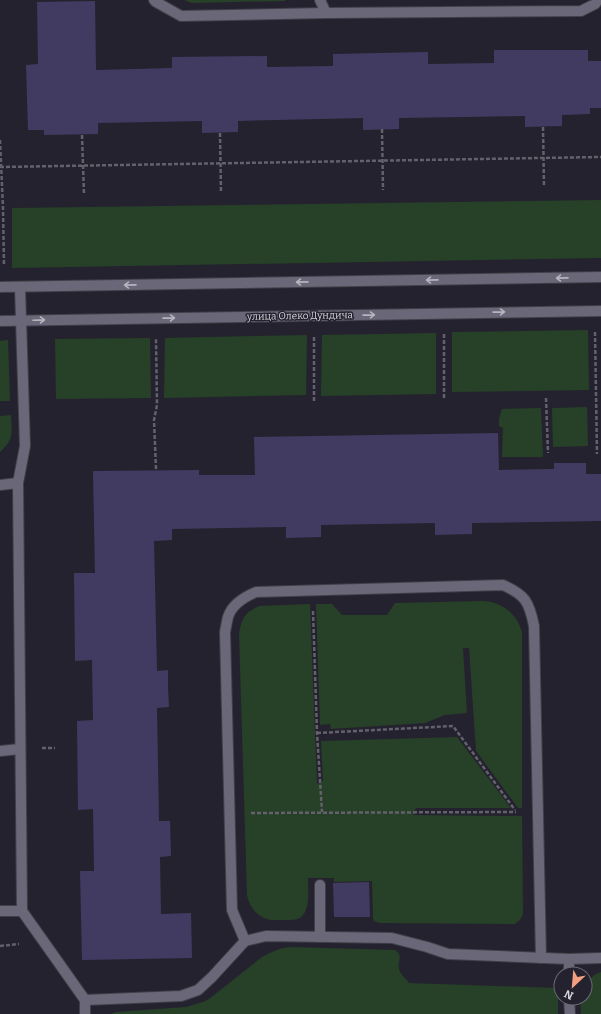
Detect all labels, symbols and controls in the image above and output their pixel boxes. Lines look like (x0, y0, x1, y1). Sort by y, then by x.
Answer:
one-way arrow (556, 274, 569, 282)
one-way arrow (426, 276, 439, 284)
one-way arrow (296, 278, 309, 286)
one-way arrow (124, 281, 137, 289)
street label: улица Олеко Дундича (246, 309, 354, 323)
one-way arrow (492, 309, 505, 316)
one-way arrow (362, 311, 375, 319)
one-way arrow (162, 315, 175, 322)
one-way arrow (32, 317, 45, 324)
north arrow (553, 966, 593, 1006)
text: N (562, 987, 576, 1002)

